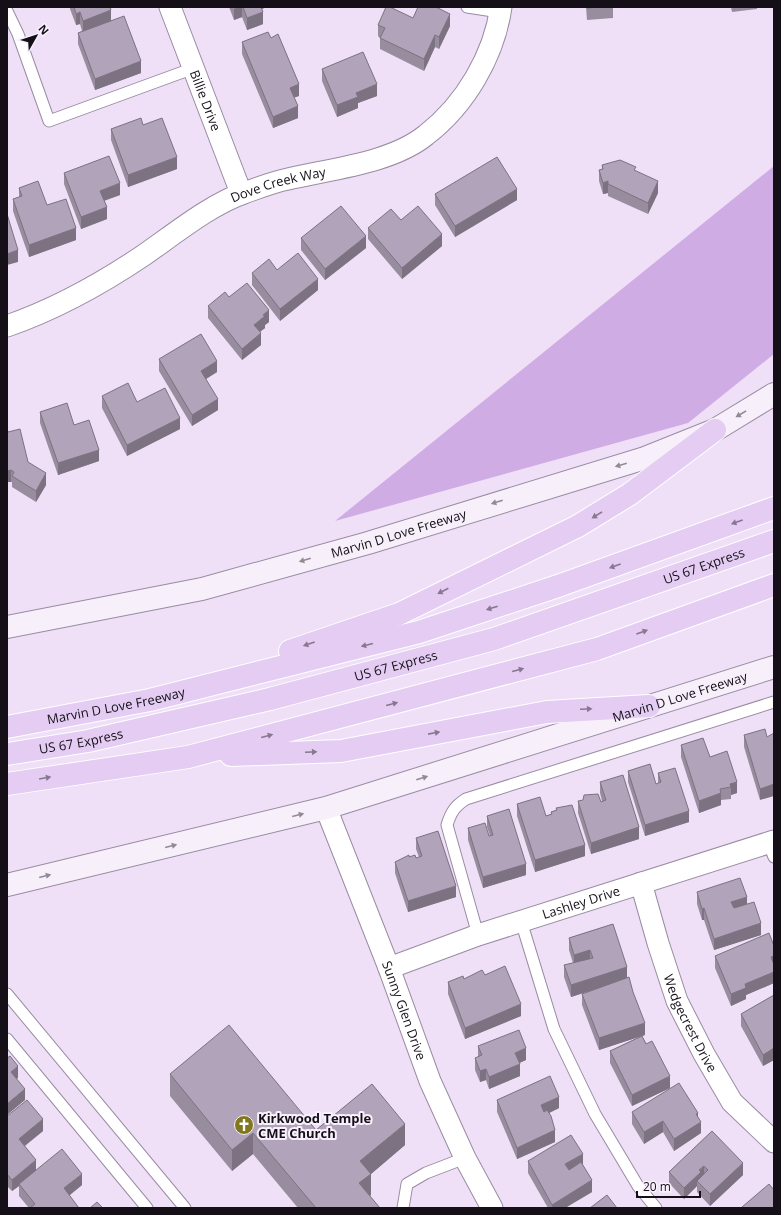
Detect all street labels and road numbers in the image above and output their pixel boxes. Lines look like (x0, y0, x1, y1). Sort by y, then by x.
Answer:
street label: Billie Drive (186, 67, 226, 134)
street label: Dove Creek Way (228, 162, 328, 206)
street label: Marvin D Love Freeway (329, 504, 469, 562)
street label: US 67 Express (661, 543, 747, 588)
street label: US 67 Express (352, 646, 439, 685)
street label: Marvin D Love Freeway (610, 667, 750, 726)
street label: Marvin D Love Freeway (45, 682, 187, 728)
street label: US 67 Express (37, 724, 125, 758)
street label: Lashley Drive (540, 882, 622, 923)
street label: Sunny Glen Drive (378, 958, 431, 1062)
street label: Wedgecrest Drive (660, 972, 722, 1075)

